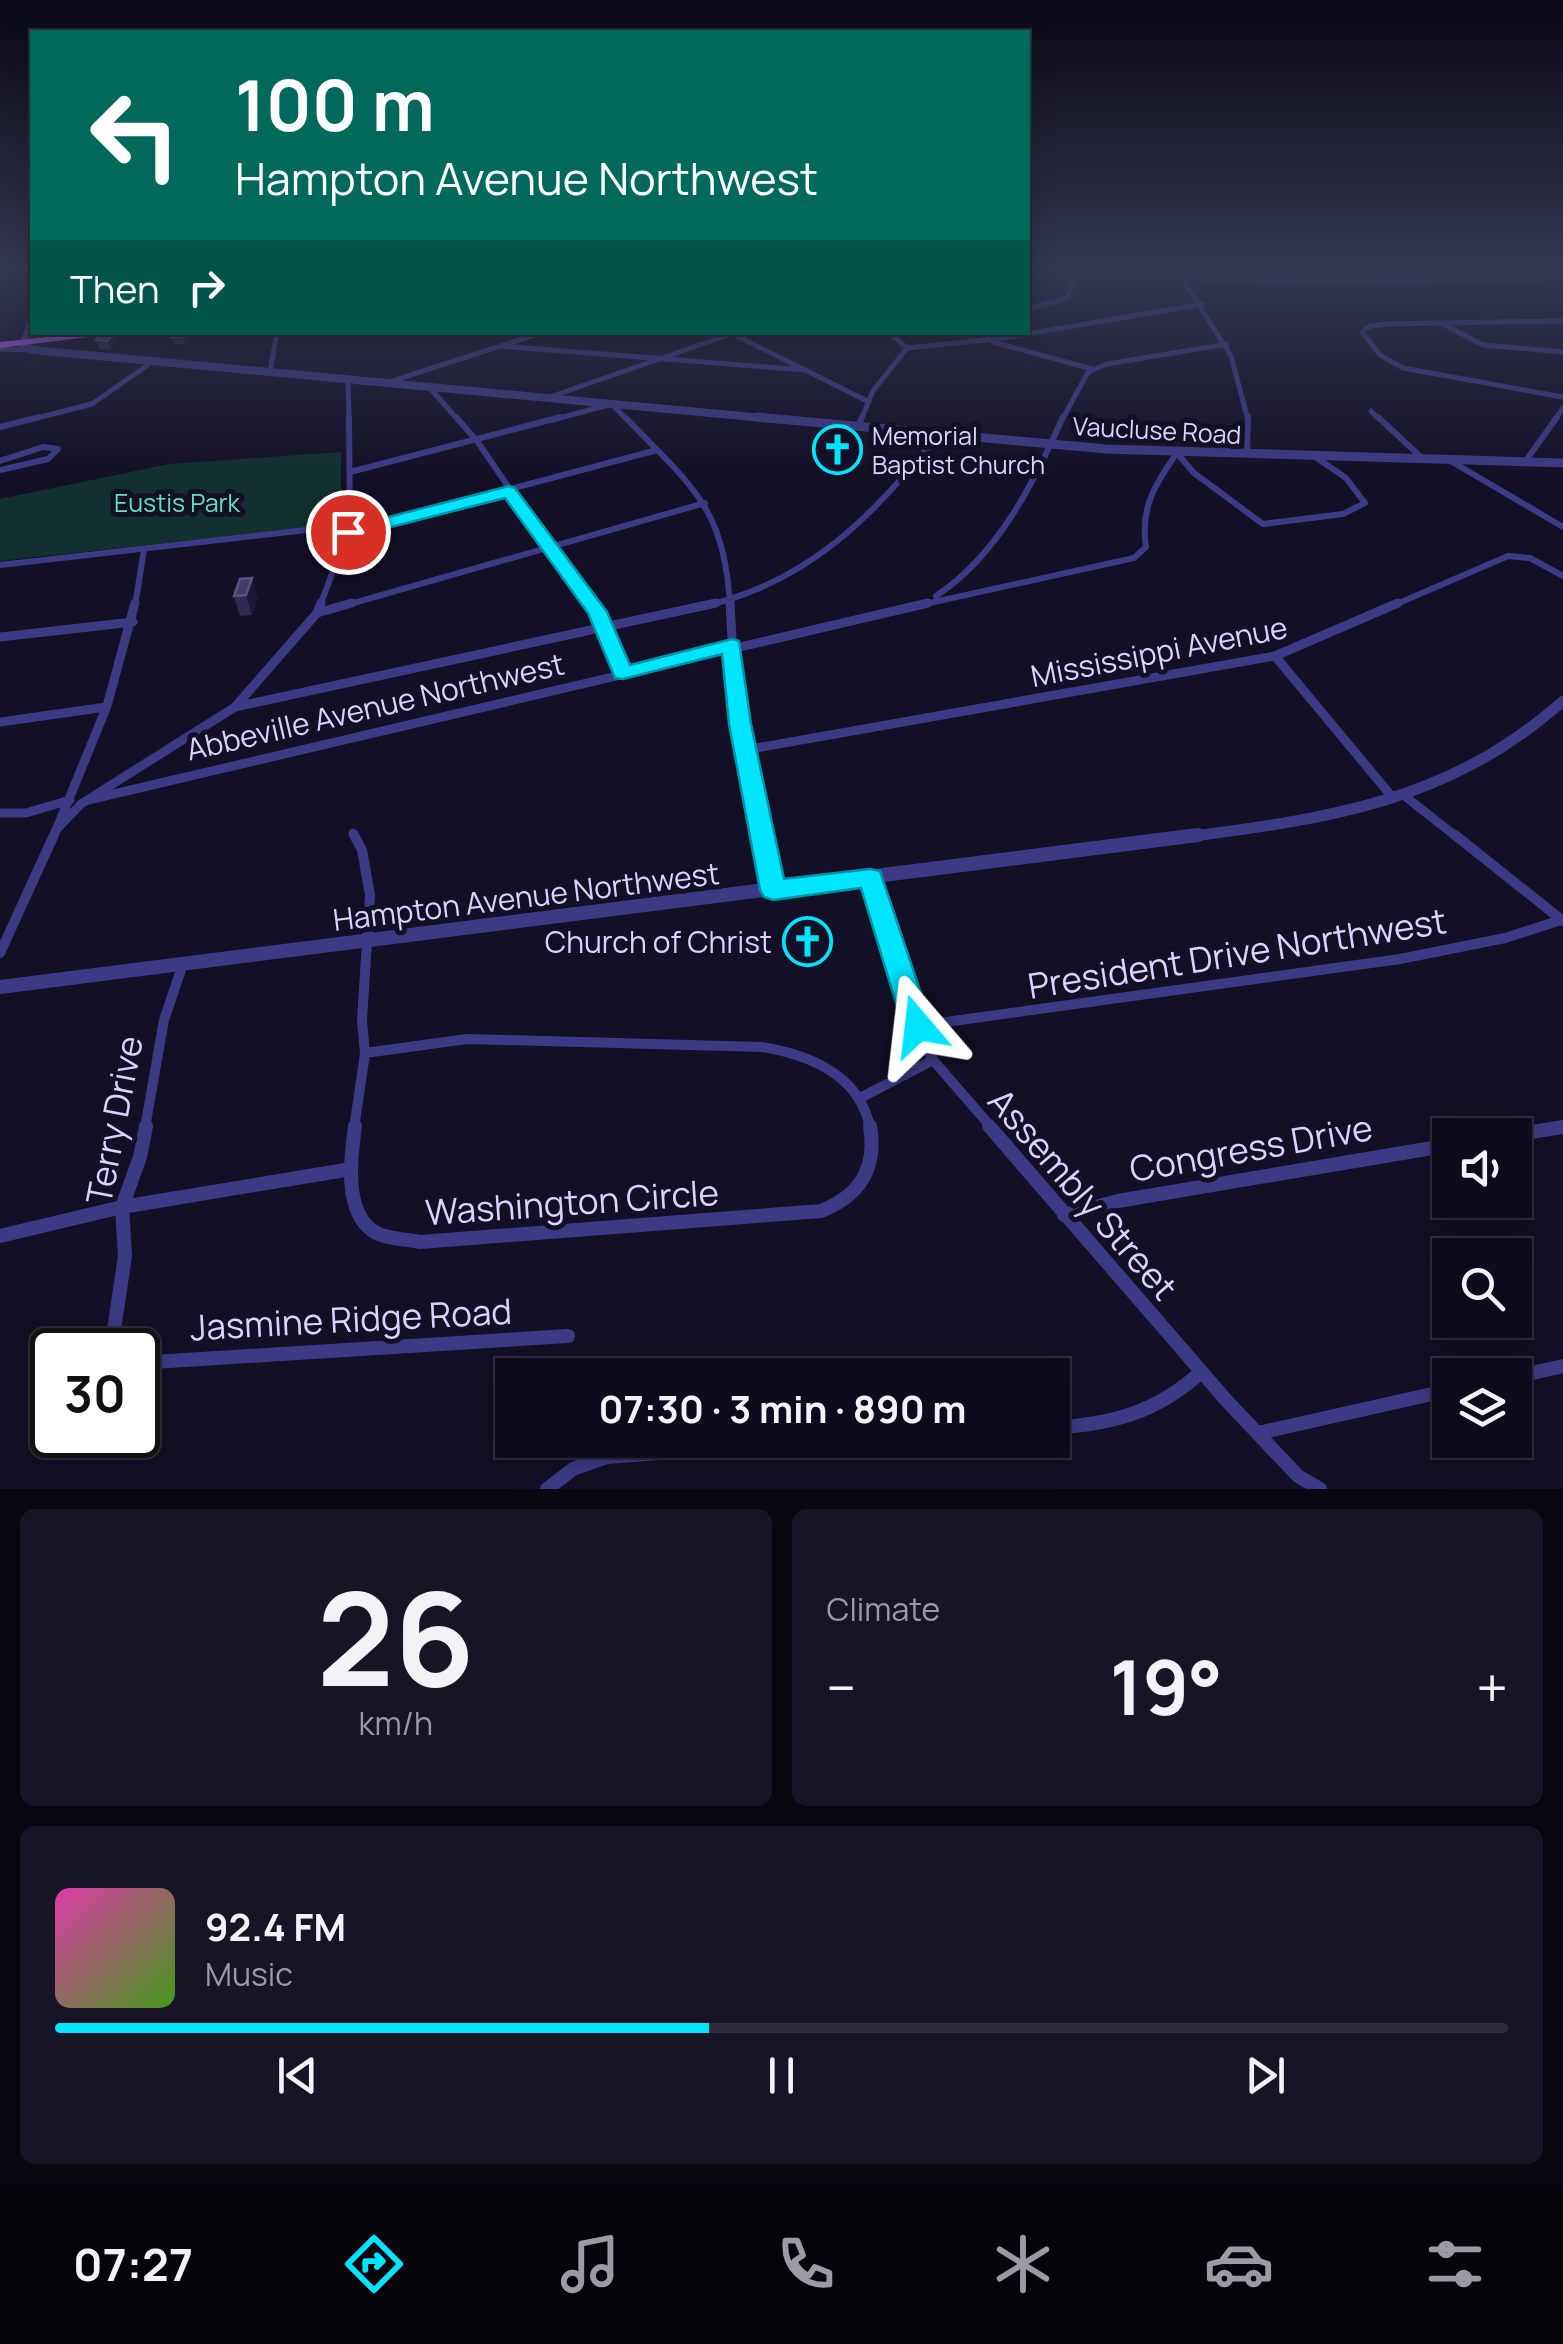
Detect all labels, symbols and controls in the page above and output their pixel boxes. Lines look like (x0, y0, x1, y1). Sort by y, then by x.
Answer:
text: 100 m (235, 56, 435, 152)
icon: left (70, 70, 200, 200)
text: Hampton Avenue Northwest (235, 147, 818, 209)
icon: right (179, 260, 234, 315)
text: Then (70, 262, 159, 314)
street label: Vaucluse Road (1072, 408, 1242, 452)
place label: Memorial Baptist Church (872, 418, 1045, 482)
church icon: Memorial Baptist Church (811, 423, 863, 475)
park label: Eustis Park (114, 485, 241, 520)
pin (306, 490, 391, 575)
icon: arrive (321, 505, 376, 560)
street label: Mississippi Avenue (1027, 606, 1291, 696)
street label: Abbeville Avenue Northwest (182, 643, 568, 769)
street label: Hampton Avenue Northwest (331, 852, 721, 940)
street label: President Drive Northwest (1024, 896, 1450, 1010)
church icon: Church of Christ (781, 915, 833, 967)
place label: Church of Christ (545, 921, 772, 962)
position arrow (866, 974, 970, 1078)
street label: Terry Drive (74, 1032, 154, 1208)
street label: Assembly Street (978, 1078, 1188, 1310)
street label: Congress Drive (1126, 1103, 1376, 1193)
map controls (1432, 1118, 1532, 1458)
button: sound (1432, 1118, 1532, 1218)
street label: Washington Circle (424, 1168, 720, 1236)
button: search (1432, 1238, 1532, 1338)
street label: Jasmine Ridge Road (189, 1287, 513, 1351)
speed limit sign: 30 (30, 1328, 160, 1458)
button: layers (1432, 1358, 1532, 1458)
text: 07:30 · 3 min · 890 m (599, 1382, 967, 1434)
text: 26 (317, 1547, 475, 1725)
text: Climate (827, 1587, 940, 1631)
text: 19° (1110, 1635, 1223, 1738)
text: − (827, 1649, 856, 1725)
text: + (1476, 1649, 1508, 1725)
text: km/h (359, 1701, 433, 1745)
text: 92.4 FM (205, 1900, 346, 1952)
text: Music (205, 1952, 293, 1996)
icon: previous (270, 2048, 325, 2103)
icon: pause (754, 2048, 809, 2103)
icon: next (1238, 2048, 1293, 2103)
icon: directions (339, 2229, 409, 2299)
icon: music (555, 2229, 625, 2299)
icon: phone (771, 2229, 841, 2299)
icon: climate (988, 2229, 1058, 2299)
icon: car (1204, 2229, 1274, 2299)
icon: filters (1420, 2229, 1490, 2299)
text: 07:27 (73, 2233, 193, 2295)

